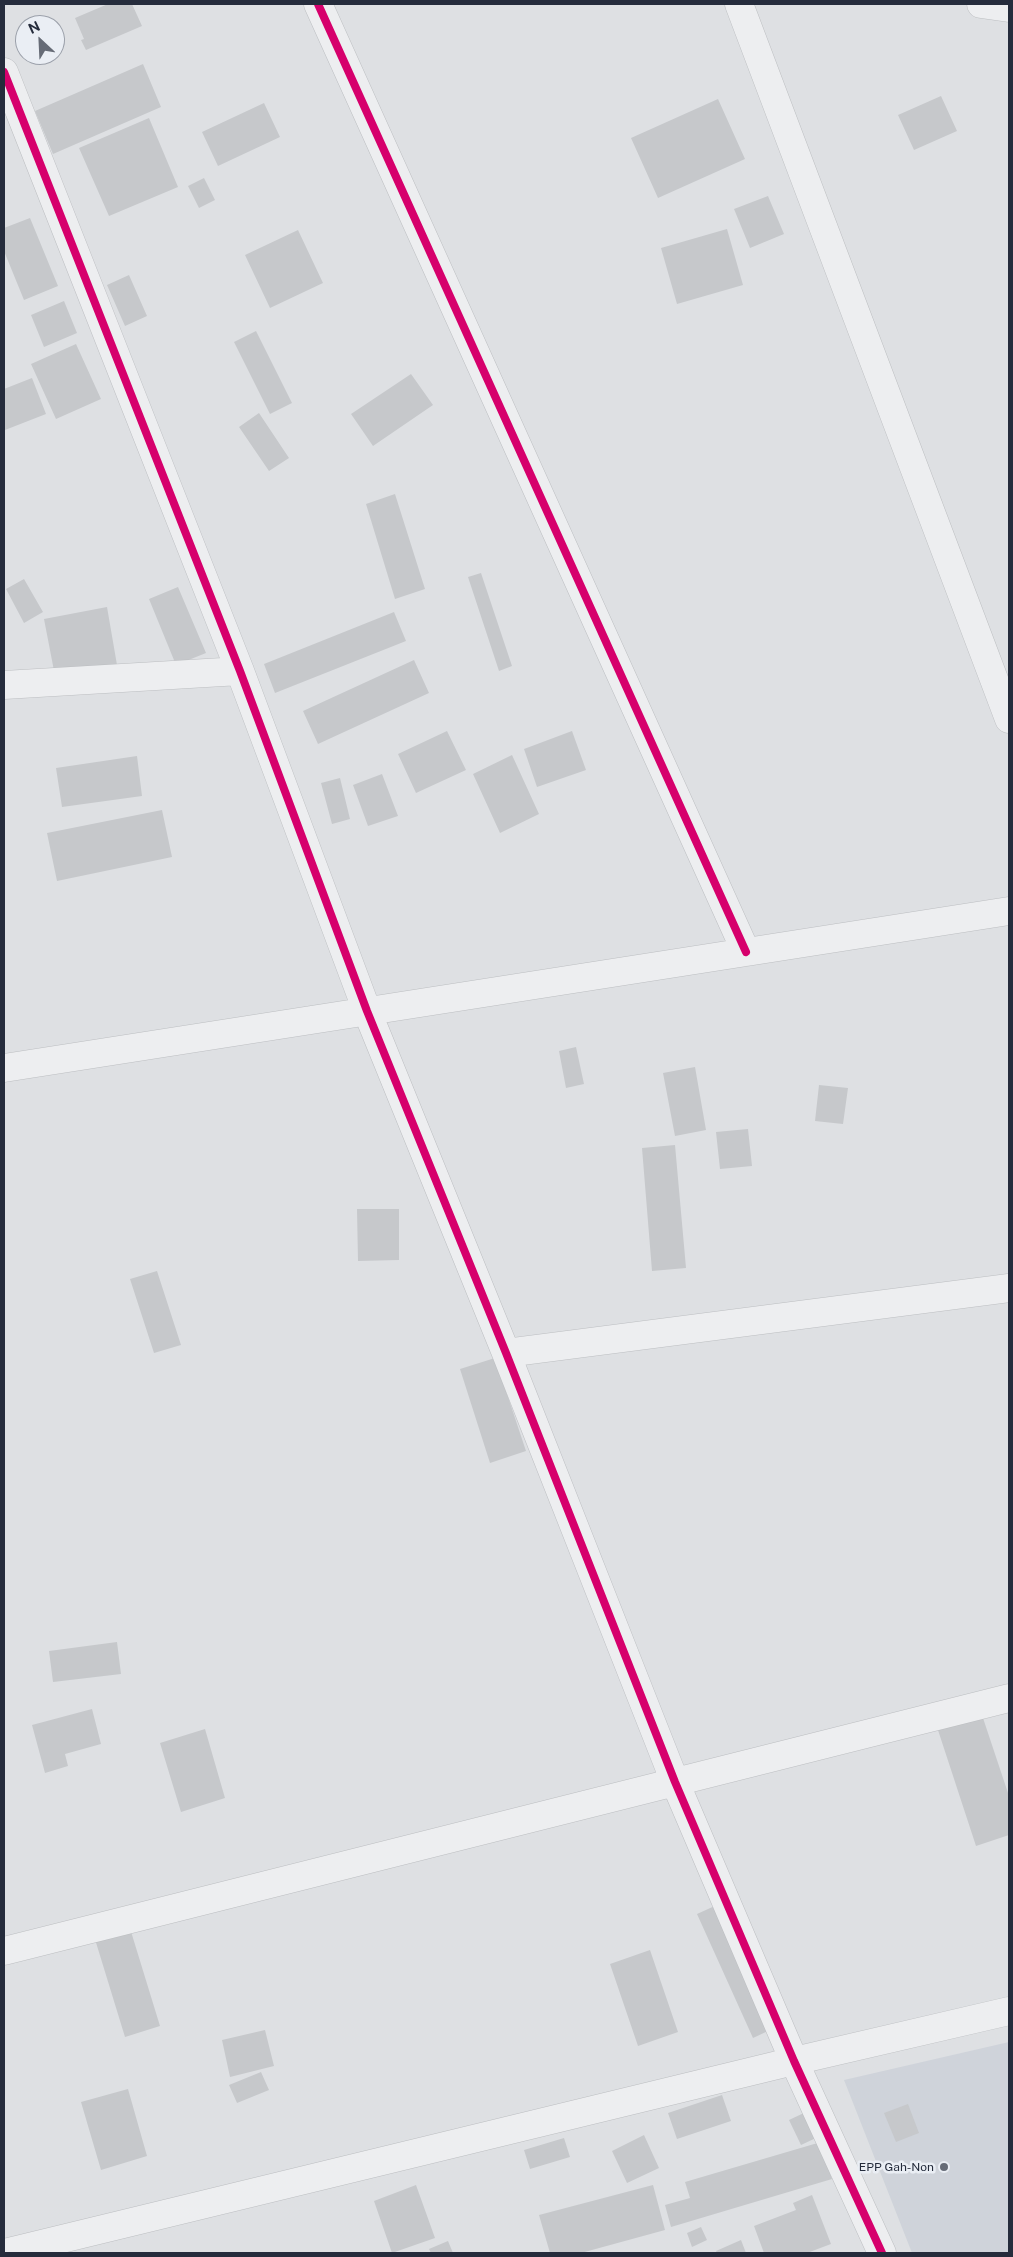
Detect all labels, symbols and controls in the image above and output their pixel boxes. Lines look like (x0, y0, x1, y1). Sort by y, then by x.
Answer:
north arrow (15, 15, 65, 65)
text: N (26, 18, 42, 37)
place label: EPP Gah-Non (859, 2160, 934, 2174)
marker: EPP Gah-Non (938, 2161, 950, 2173)

